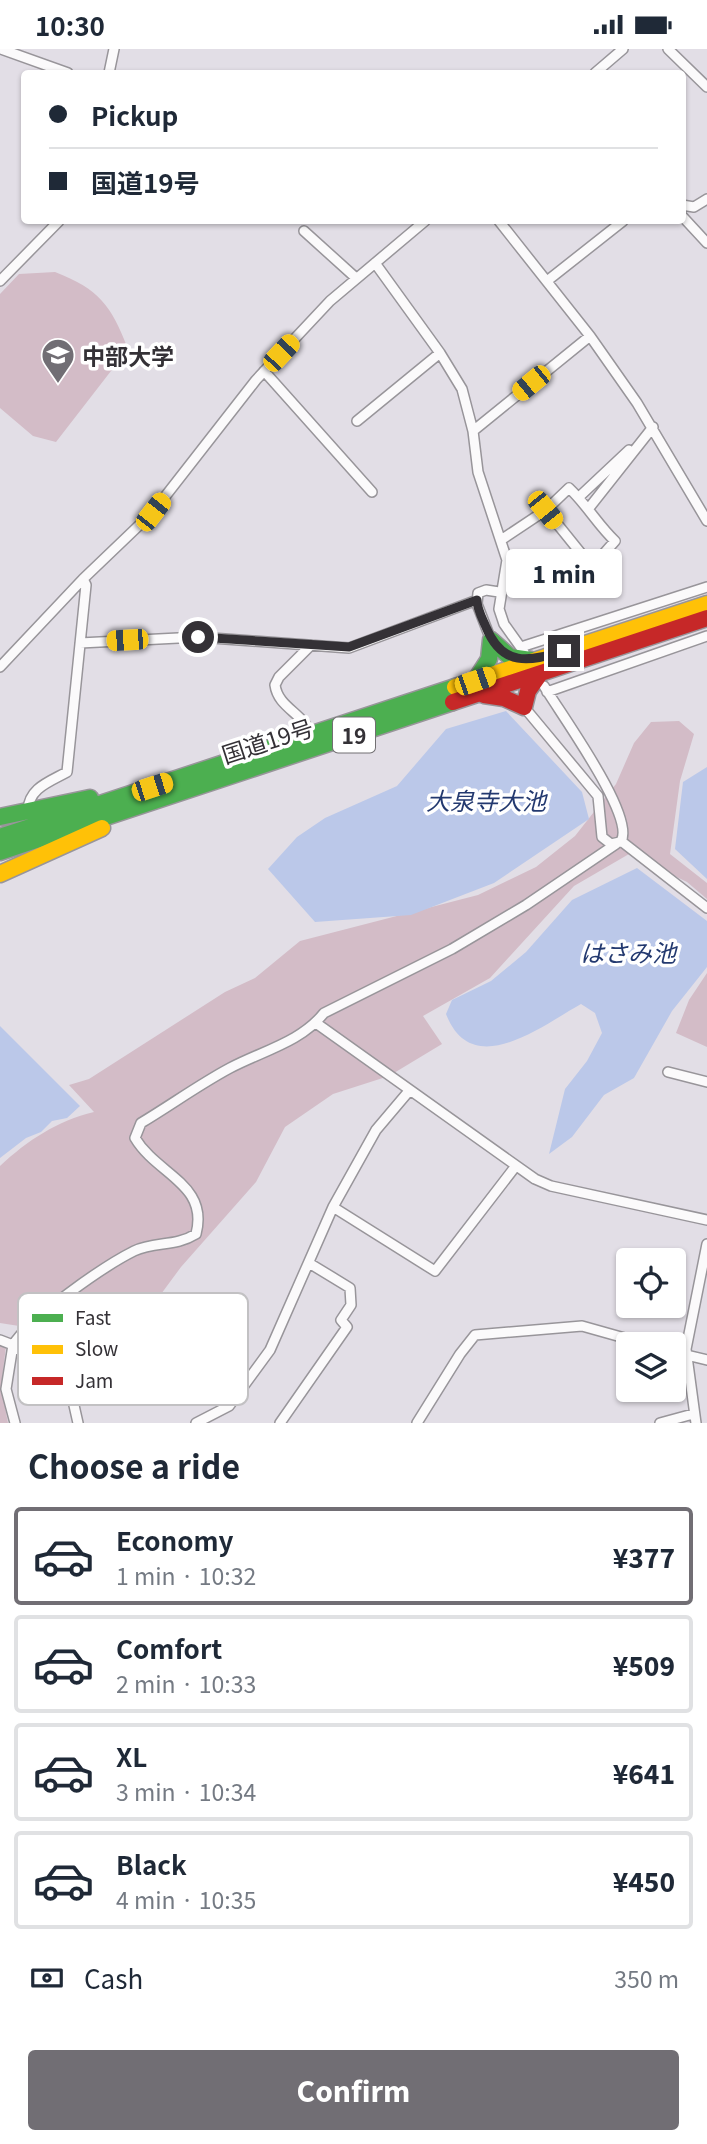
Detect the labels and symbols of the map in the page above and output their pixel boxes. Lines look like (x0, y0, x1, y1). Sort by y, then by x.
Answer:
car (259, 330, 304, 376)
school or university icon: 中部大学 (39, 336, 77, 385)
place label: 中部大学 (82, 338, 174, 372)
car (509, 362, 554, 404)
car (524, 487, 567, 533)
car (132, 489, 175, 535)
callout: 1 min (506, 549, 622, 599)
route start (182, 621, 214, 653)
car (106, 628, 149, 652)
route end (548, 635, 580, 667)
car (452, 664, 499, 698)
street label: 国道19号 (217, 709, 317, 771)
road number: 19 (333, 717, 375, 753)
car (129, 771, 176, 803)
water label: 大泉寺大池 (426, 782, 548, 817)
water label: はさみ池 (580, 934, 678, 969)
legend (18, 1293, 248, 1405)
text: Fast (75, 1303, 111, 1330)
text: Slow (75, 1334, 118, 1361)
text: Jam (75, 1366, 113, 1393)

